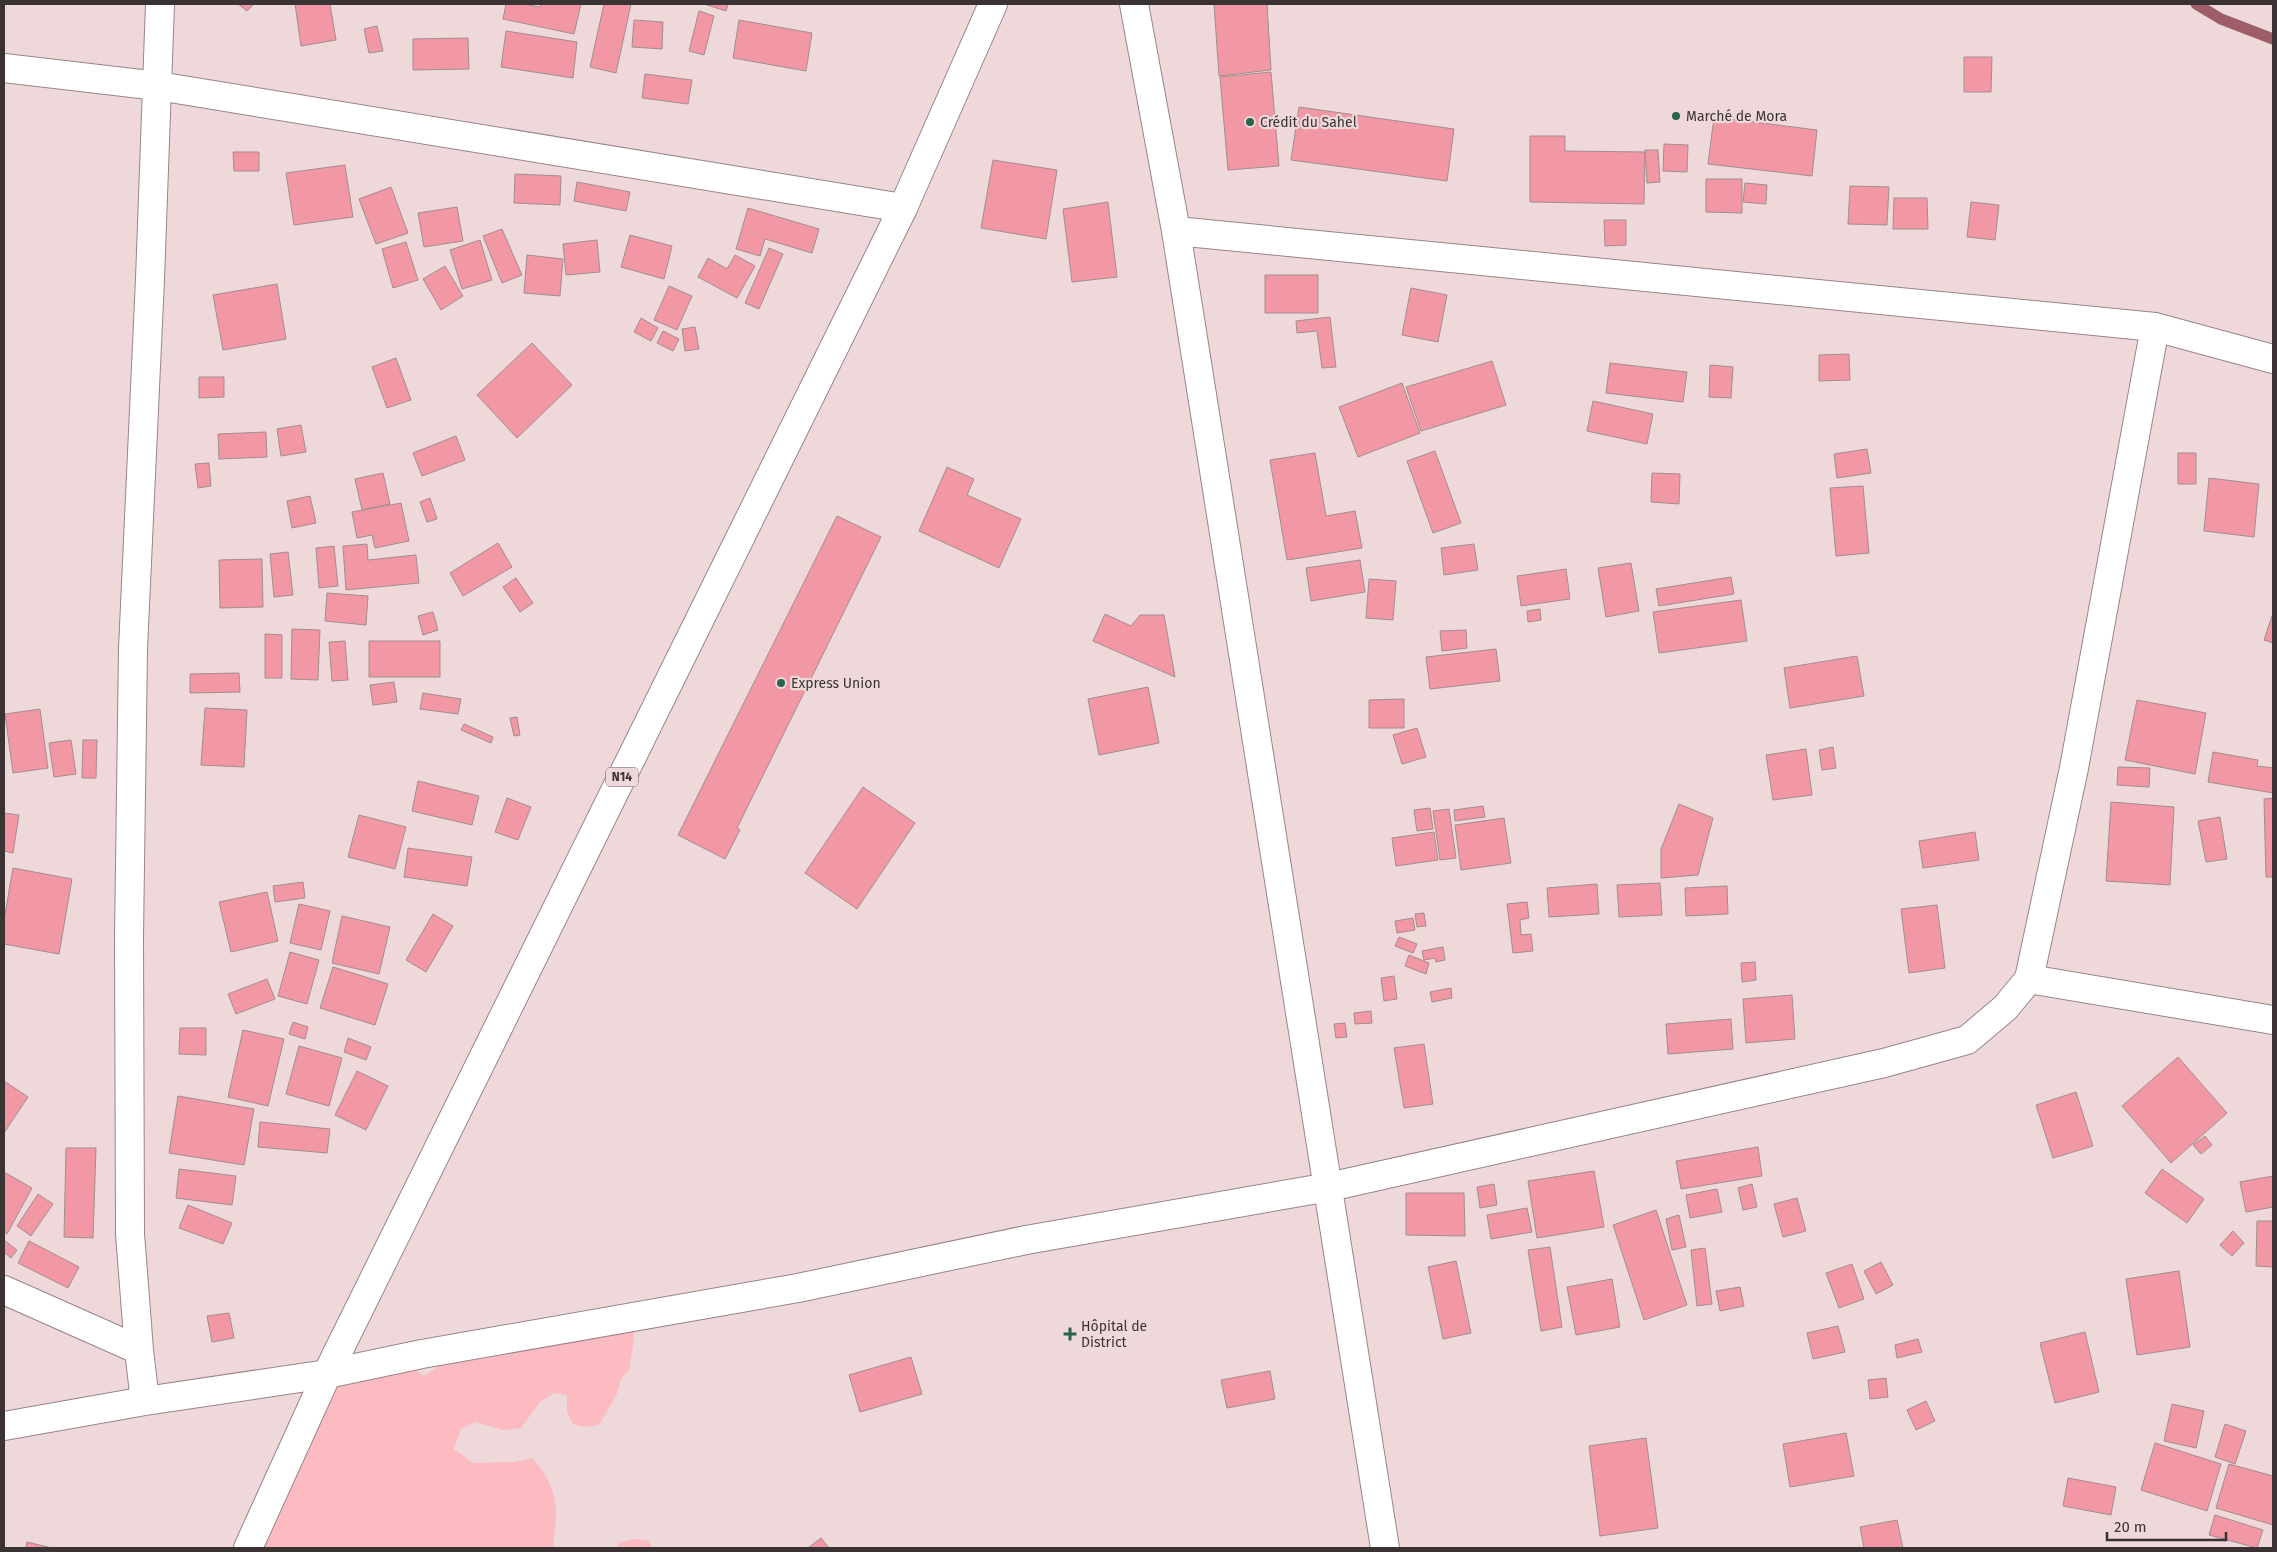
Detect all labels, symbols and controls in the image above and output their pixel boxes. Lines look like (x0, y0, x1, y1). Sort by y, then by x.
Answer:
place label: Marché de Mora (1686, 108, 1787, 125)
marker: Marché de Mora (1670, 110, 1682, 122)
place label: Crédit du Sahel (1260, 114, 1357, 131)
marker: Crédit du Sahel (1244, 116, 1256, 128)
place label: Express Union (791, 675, 881, 692)
marker: Express Union (775, 677, 787, 689)
road number: N14 (606, 768, 638, 786)
place label: Hôpital de District (1081, 1318, 1147, 1351)
marker: Hôpital de District (1063, 1327, 1077, 1341)
scale bar (2107, 1510, 2226, 1542)
text: 20 m (2114, 1518, 2147, 1536)

